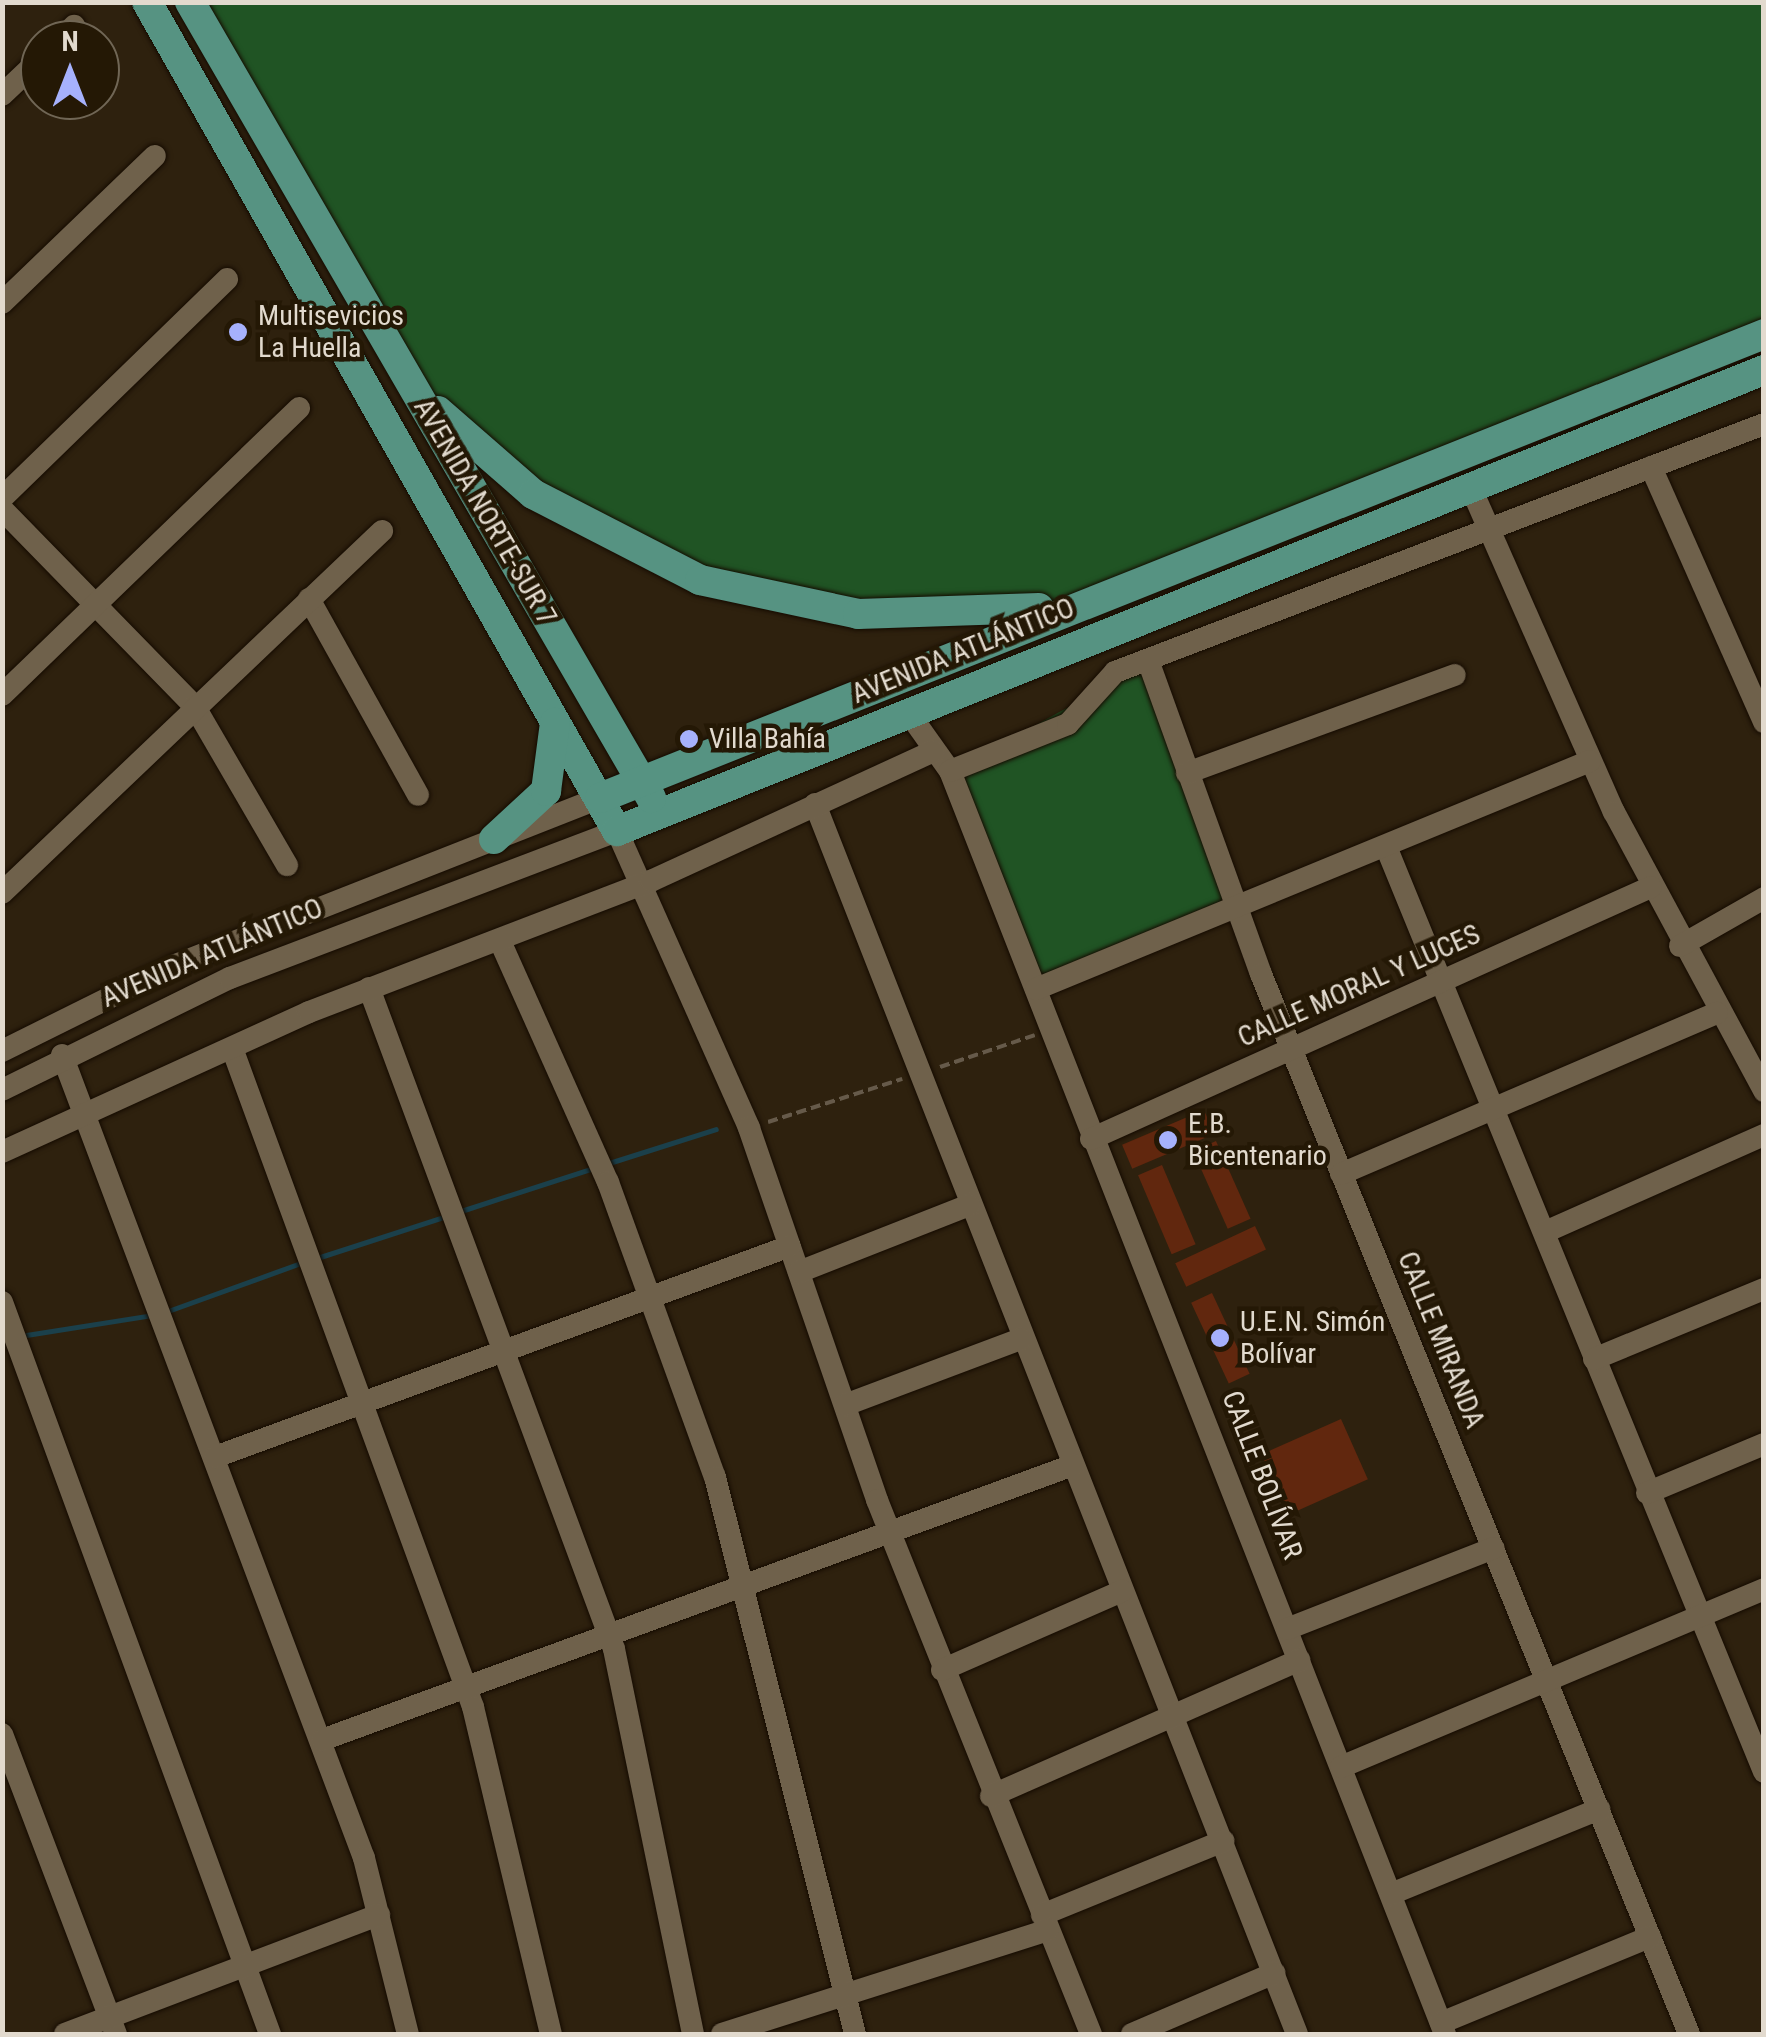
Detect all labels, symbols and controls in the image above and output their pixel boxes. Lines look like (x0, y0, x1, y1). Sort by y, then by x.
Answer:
north arrow (20, 20, 120, 120)
text: N (61, 25, 79, 58)
place label: Multisevicios La Huella (258, 299, 404, 365)
marker: Multisevicios La Huella (227, 321, 249, 343)
street label: AVENIDA NORTE-SUR 7 (406, 393, 564, 631)
street label: AVENIDA ATLÁNTICO (847, 591, 1079, 711)
place label: Villa Bahía (709, 722, 826, 756)
marker: Villa Bahía (678, 728, 700, 750)
street label: AVENIDA ATLÁNTICO (96, 891, 328, 1015)
street label: CALLE MORAL Y LUCES (1233, 917, 1485, 1055)
place label: E.B. Bicentenario (1188, 1107, 1327, 1173)
marker: E.B. Bicentenario (1157, 1129, 1179, 1151)
street label: CALLE MIRANDA (1390, 1247, 1492, 1433)
place label: U.E.N. Simón Bolívar (1240, 1305, 1385, 1371)
marker: U.E.N. Simón Bolívar (1209, 1327, 1231, 1349)
street label: CALLE BOLÍVAR (1215, 1386, 1309, 1564)

